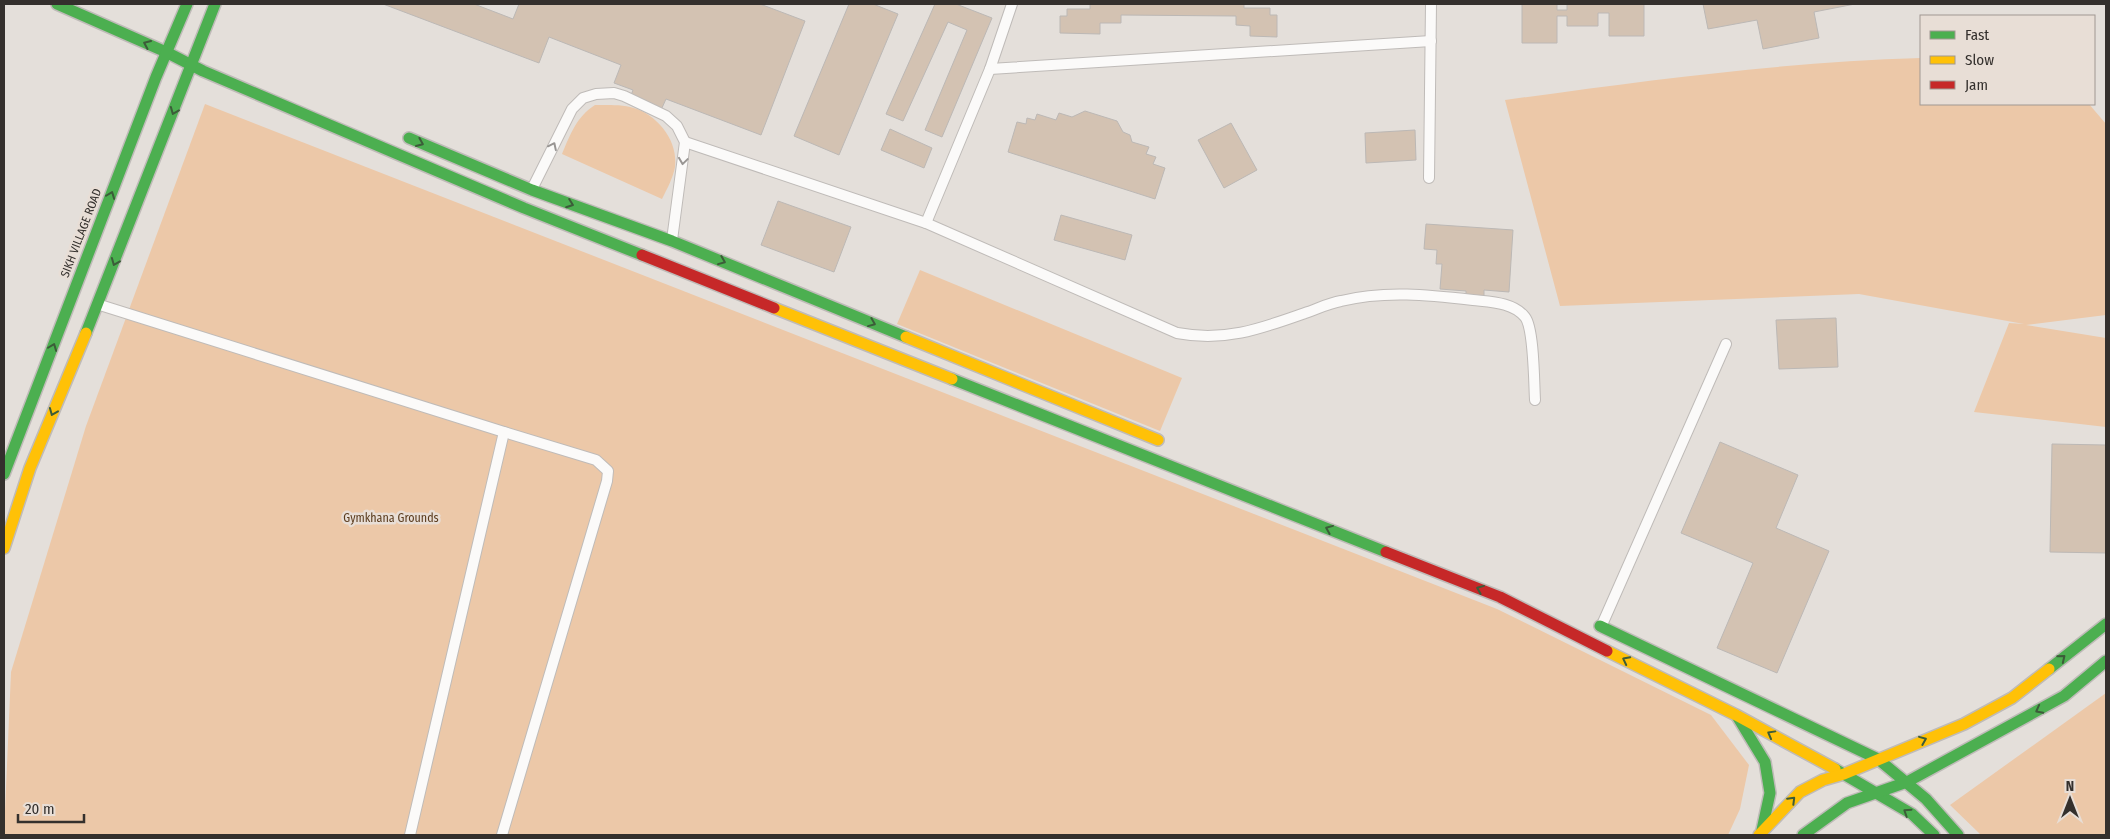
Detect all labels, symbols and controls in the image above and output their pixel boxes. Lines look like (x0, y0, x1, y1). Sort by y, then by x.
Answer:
legend (1920, 15, 2095, 105)
text: Fast (1965, 26, 1989, 44)
one-way arrow (143, 39, 152, 50)
text: Slow (1965, 51, 1994, 69)
text: Jam (1965, 76, 1988, 94)
one-way arrow (170, 106, 180, 115)
one-way arrow (415, 136, 424, 147)
one-way arrow (547, 142, 558, 151)
one-way arrow (678, 157, 689, 165)
street label: SIKH VILLAGE ROAD (58, 187, 104, 279)
one-way arrow (105, 191, 115, 200)
one-way arrow (565, 198, 574, 208)
one-way arrow (717, 255, 726, 266)
one-way arrow (110, 257, 121, 266)
one-way arrow (867, 317, 876, 327)
one-way arrow (47, 343, 57, 352)
one-way arrow (49, 408, 59, 416)
park label: Gymkhana Grounds (343, 511, 439, 525)
one-way arrow (1326, 524, 1334, 534)
one-way arrow (1477, 585, 1485, 595)
one-way arrow (2056, 655, 2065, 663)
one-way arrow (1623, 656, 1632, 666)
one-way arrow (2035, 704, 2044, 714)
one-way arrow (1767, 730, 1776, 740)
one-way arrow (1918, 736, 1927, 747)
north arrow (2045, 774, 2095, 824)
text: N (2066, 778, 2074, 795)
scale bar (18, 792, 84, 824)
one-way arrow (1787, 796, 1796, 805)
text: 20 m (25, 800, 55, 818)
one-way arrow (1903, 808, 1912, 818)

